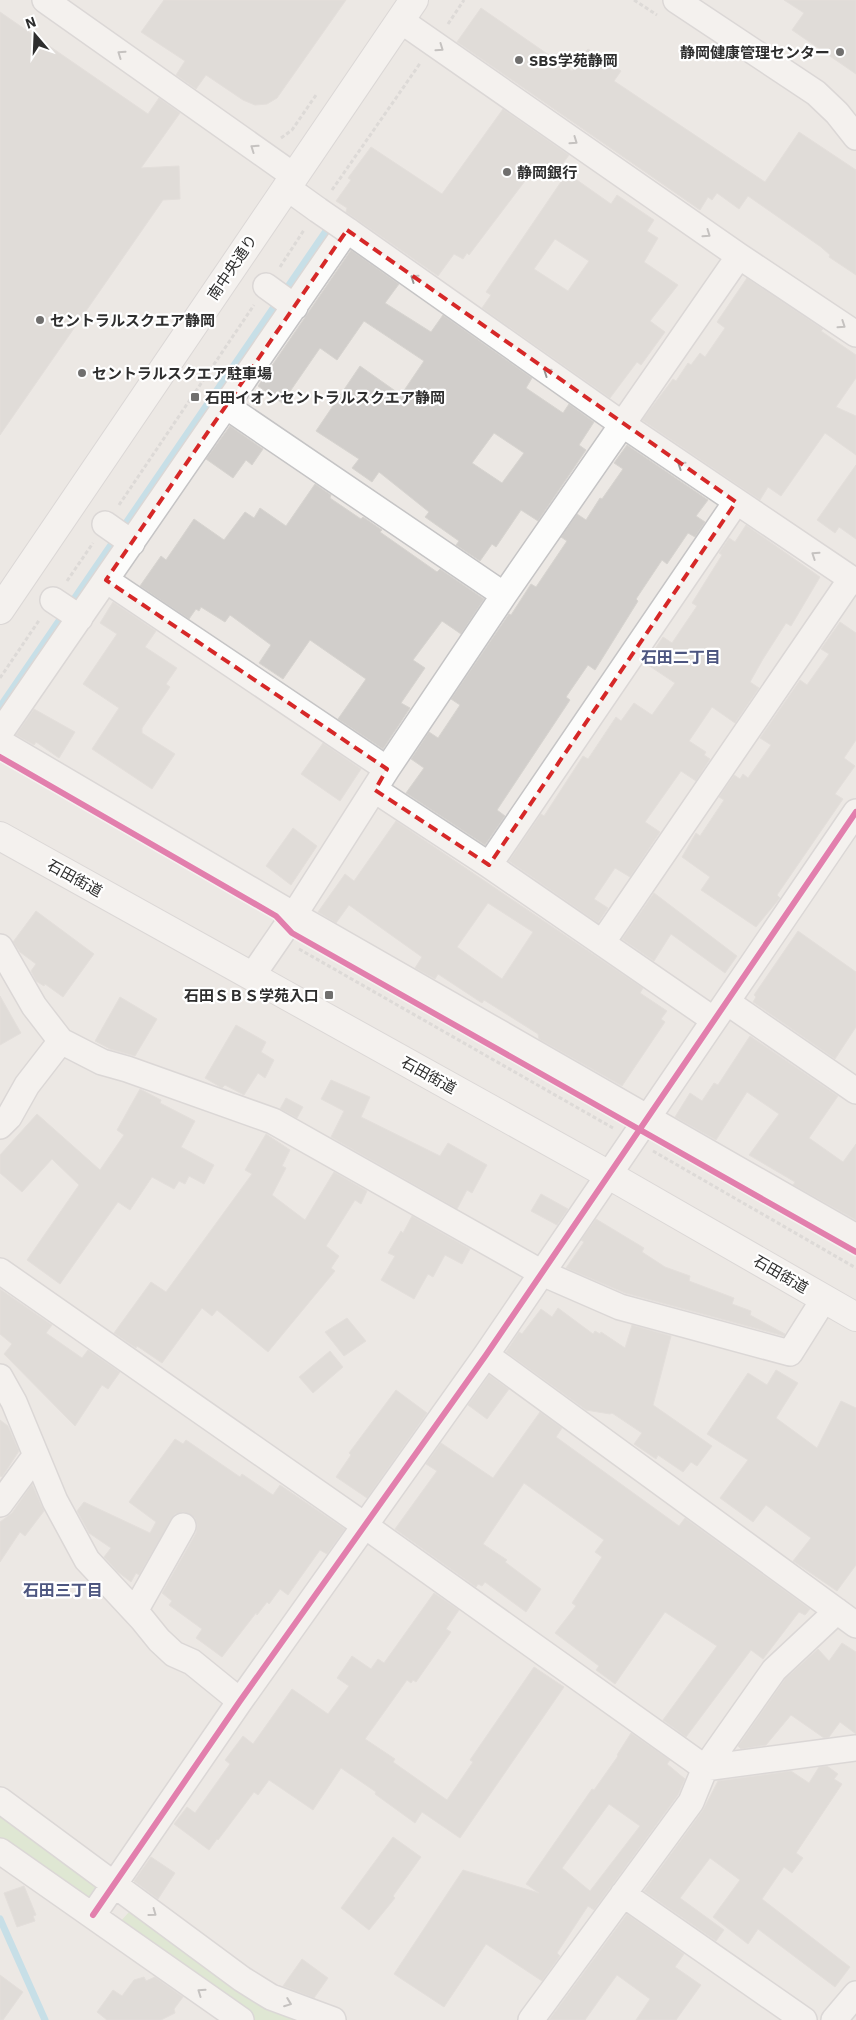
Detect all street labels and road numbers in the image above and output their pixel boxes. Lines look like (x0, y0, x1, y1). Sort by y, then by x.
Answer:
street label: 南中央通り (203, 231, 261, 303)
street label: 石田街道 (44, 855, 106, 901)
street label: 石田街道 (398, 1052, 460, 1098)
street label: 石田街道 (750, 1251, 812, 1297)

